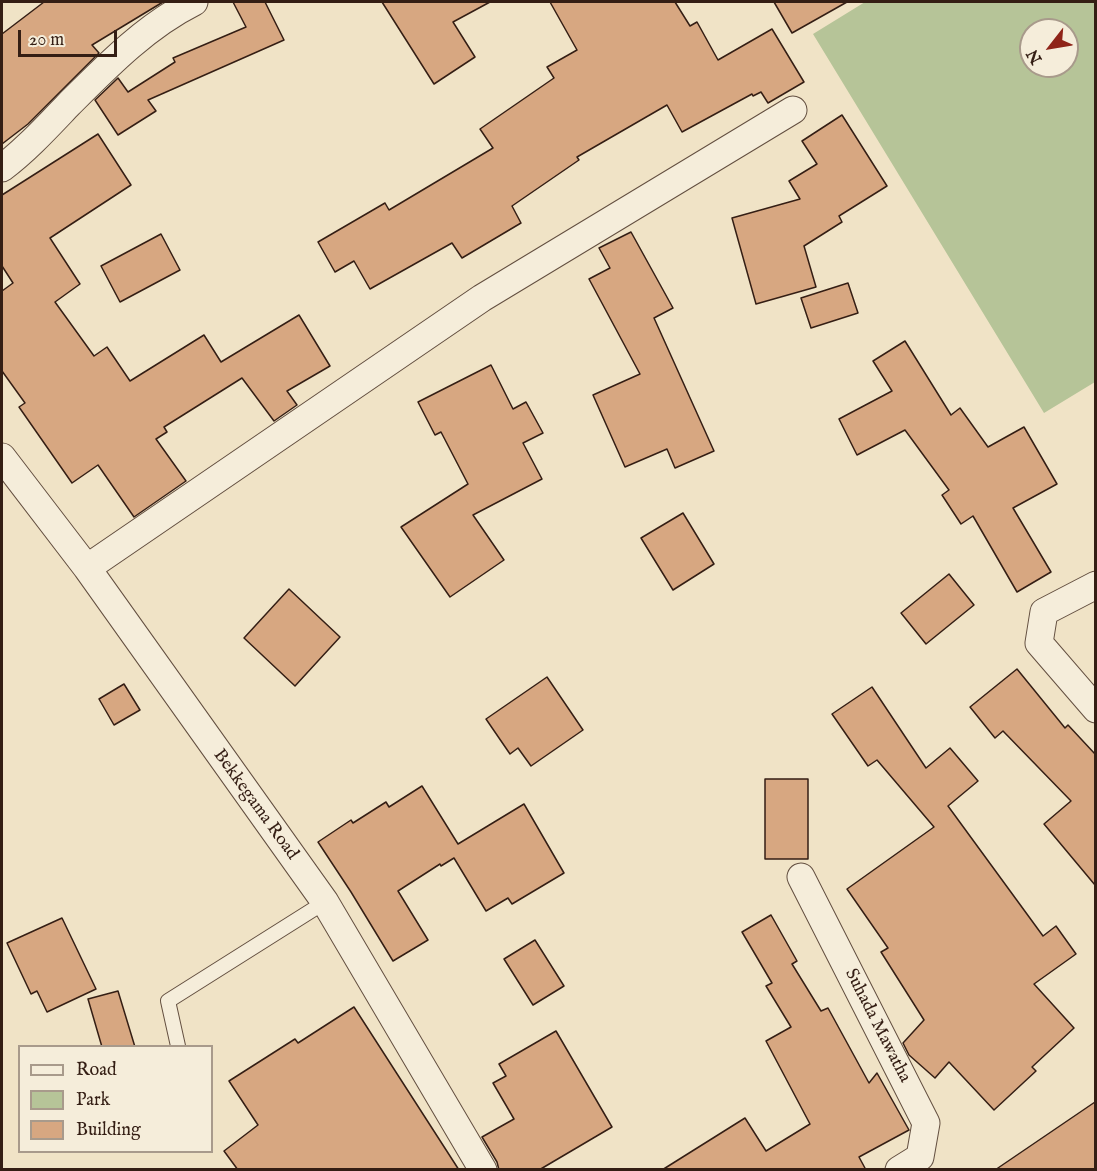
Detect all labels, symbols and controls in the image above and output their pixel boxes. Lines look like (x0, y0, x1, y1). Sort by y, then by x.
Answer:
scale bar (21, 18, 120, 56)
north arrow (1019, 18, 1079, 78)
text: 20 m (29, 29, 64, 52)
text: N (1023, 45, 1047, 67)
street label: Bekkegama Road (208, 745, 302, 865)
street label: Suhada Mawatha (839, 965, 915, 1087)
legend (18, 1045, 213, 1153)
text: Road (76, 1059, 117, 1082)
text: Park (76, 1089, 110, 1112)
text: Building (76, 1119, 141, 1142)

